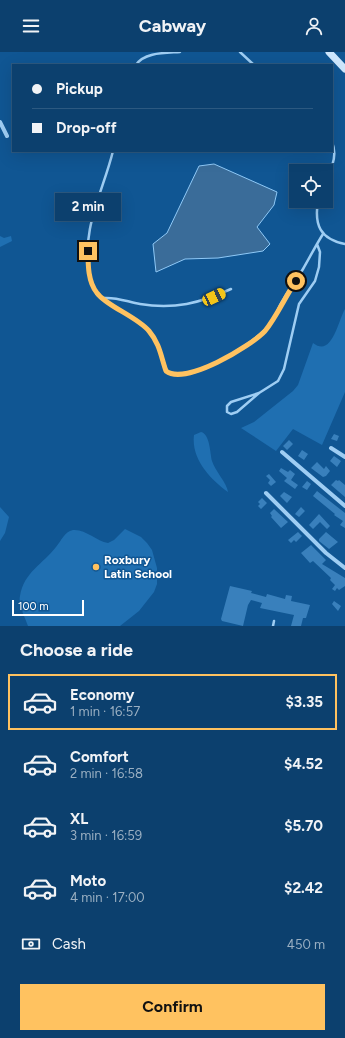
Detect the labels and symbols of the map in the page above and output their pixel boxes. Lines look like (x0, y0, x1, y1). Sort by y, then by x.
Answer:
callout: 2 min (55, 193, 121, 221)
route end (79, 242, 97, 260)
route start (287, 272, 305, 290)
car (201, 286, 227, 308)
place label: Roxbury Latin School (104, 553, 172, 581)
marker: Roxbury Latin School (91, 562, 101, 572)
scale bar (12, 598, 84, 617)

